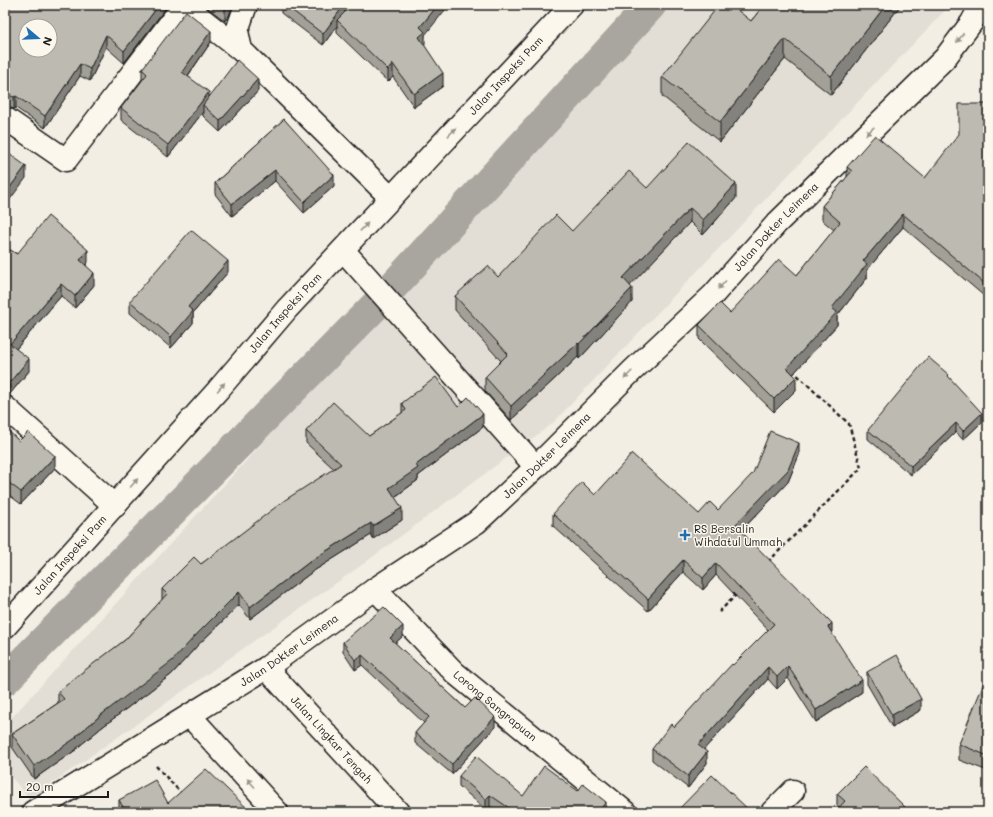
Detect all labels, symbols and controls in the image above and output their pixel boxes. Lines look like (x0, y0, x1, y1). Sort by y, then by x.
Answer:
north arrow (18, 18, 58, 58)
one-way arrow (956, 32, 964, 43)
street label: Jalan Inspeksi Pam (465, 33, 546, 118)
text: N (39, 35, 56, 48)
one-way arrow (865, 126, 875, 136)
one-way arrow (447, 127, 457, 137)
street label: Jalan Dokter Leimena (730, 178, 821, 274)
one-way arrow (359, 222, 368, 232)
street label: Jalan Inspeksi Pam (245, 269, 324, 356)
one-way arrow (717, 280, 726, 291)
one-way arrow (623, 370, 632, 380)
one-way arrow (216, 381, 225, 392)
street label: Jalan Dokter Leimena (499, 409, 594, 501)
one-way arrow (129, 479, 138, 488)
street label: Jalan Inspeksi Pam (30, 511, 109, 598)
place label: RS Bersalin Wihdatul Ummah (694, 521, 782, 549)
marker: RS Bersalin Wihdatul Ummah (679, 529, 691, 541)
street label: Jalan Dokter Leimena (237, 610, 341, 690)
street label: Lorong Sangrapuan (451, 667, 541, 744)
street label: Jalan Lingkar Tengah (288, 692, 376, 786)
scale bar (20, 773, 108, 799)
text: 20 m (26, 778, 54, 794)
one-way arrow (246, 778, 256, 788)

